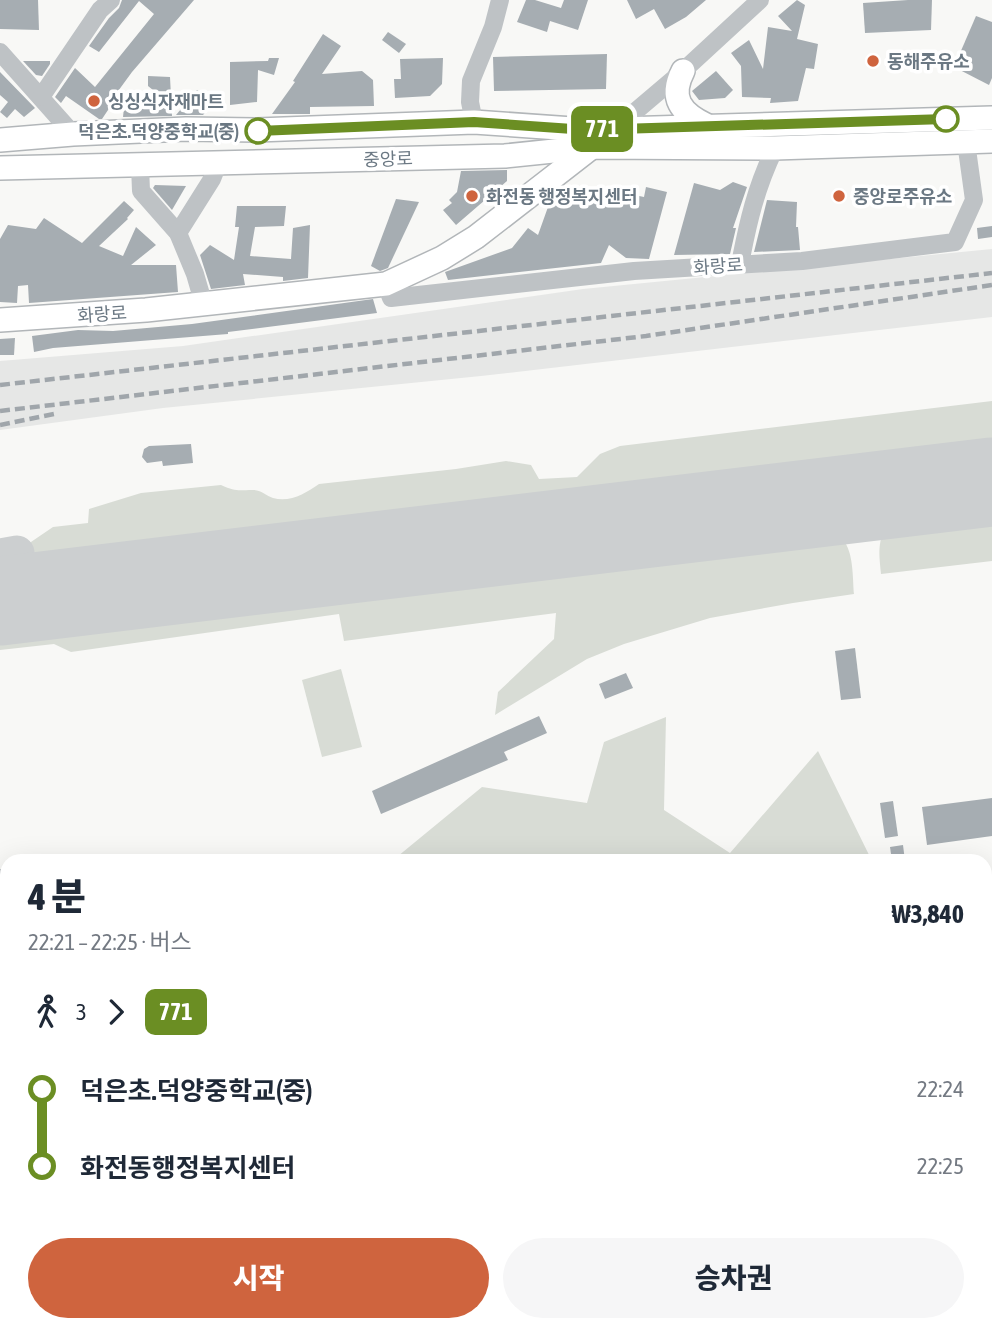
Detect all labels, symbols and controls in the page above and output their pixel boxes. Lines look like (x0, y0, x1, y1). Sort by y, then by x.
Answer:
place label: 동해주유소 (887, 51, 970, 72)
marker: 동해주유소 (865, 53, 881, 69)
place label: 싱싱식자재마트 (108, 91, 224, 112)
marker: 싱싱식자재마트 (86, 93, 102, 109)
line badge: 771 (562, 106, 642, 152)
unlabelled marker (933, 106, 959, 132)
text: 771 (585, 115, 619, 142)
marker: 덕은초.덕양중학교(중) (245, 118, 271, 144)
place label: 덕은초.덕양중학교(중) (78, 121, 239, 142)
street label: 중앙로 (363, 148, 413, 170)
place label: 화전동 행정복지센터 (486, 186, 638, 207)
place label: 중앙로주유소 (853, 186, 952, 207)
marker: 화전동 행정복지센터 (464, 188, 480, 204)
marker: 중앙로주유소 (831, 188, 847, 204)
street label: 화랑로 (692, 254, 744, 278)
street label: 화랑로 (76, 302, 128, 326)
text: 4 분 (28, 875, 86, 918)
text: ₩3,840 (892, 899, 964, 929)
text: 22:21 – 22:25 · 버스 (28, 929, 192, 955)
icon: walk (28, 993, 66, 1031)
icon: forward (97, 993, 135, 1031)
text: 771 (159, 998, 193, 1025)
text: 3 (76, 999, 87, 1025)
text: 덕은초.덕양중학교(중) (80, 1076, 312, 1106)
text: 22:24 (917, 1076, 964, 1102)
text: 화전동행정복지센터 (80, 1153, 295, 1183)
text: 22:25 (917, 1153, 964, 1179)
button: 시작 (28, 1238, 489, 1318)
button: 승차권 (503, 1238, 964, 1318)

